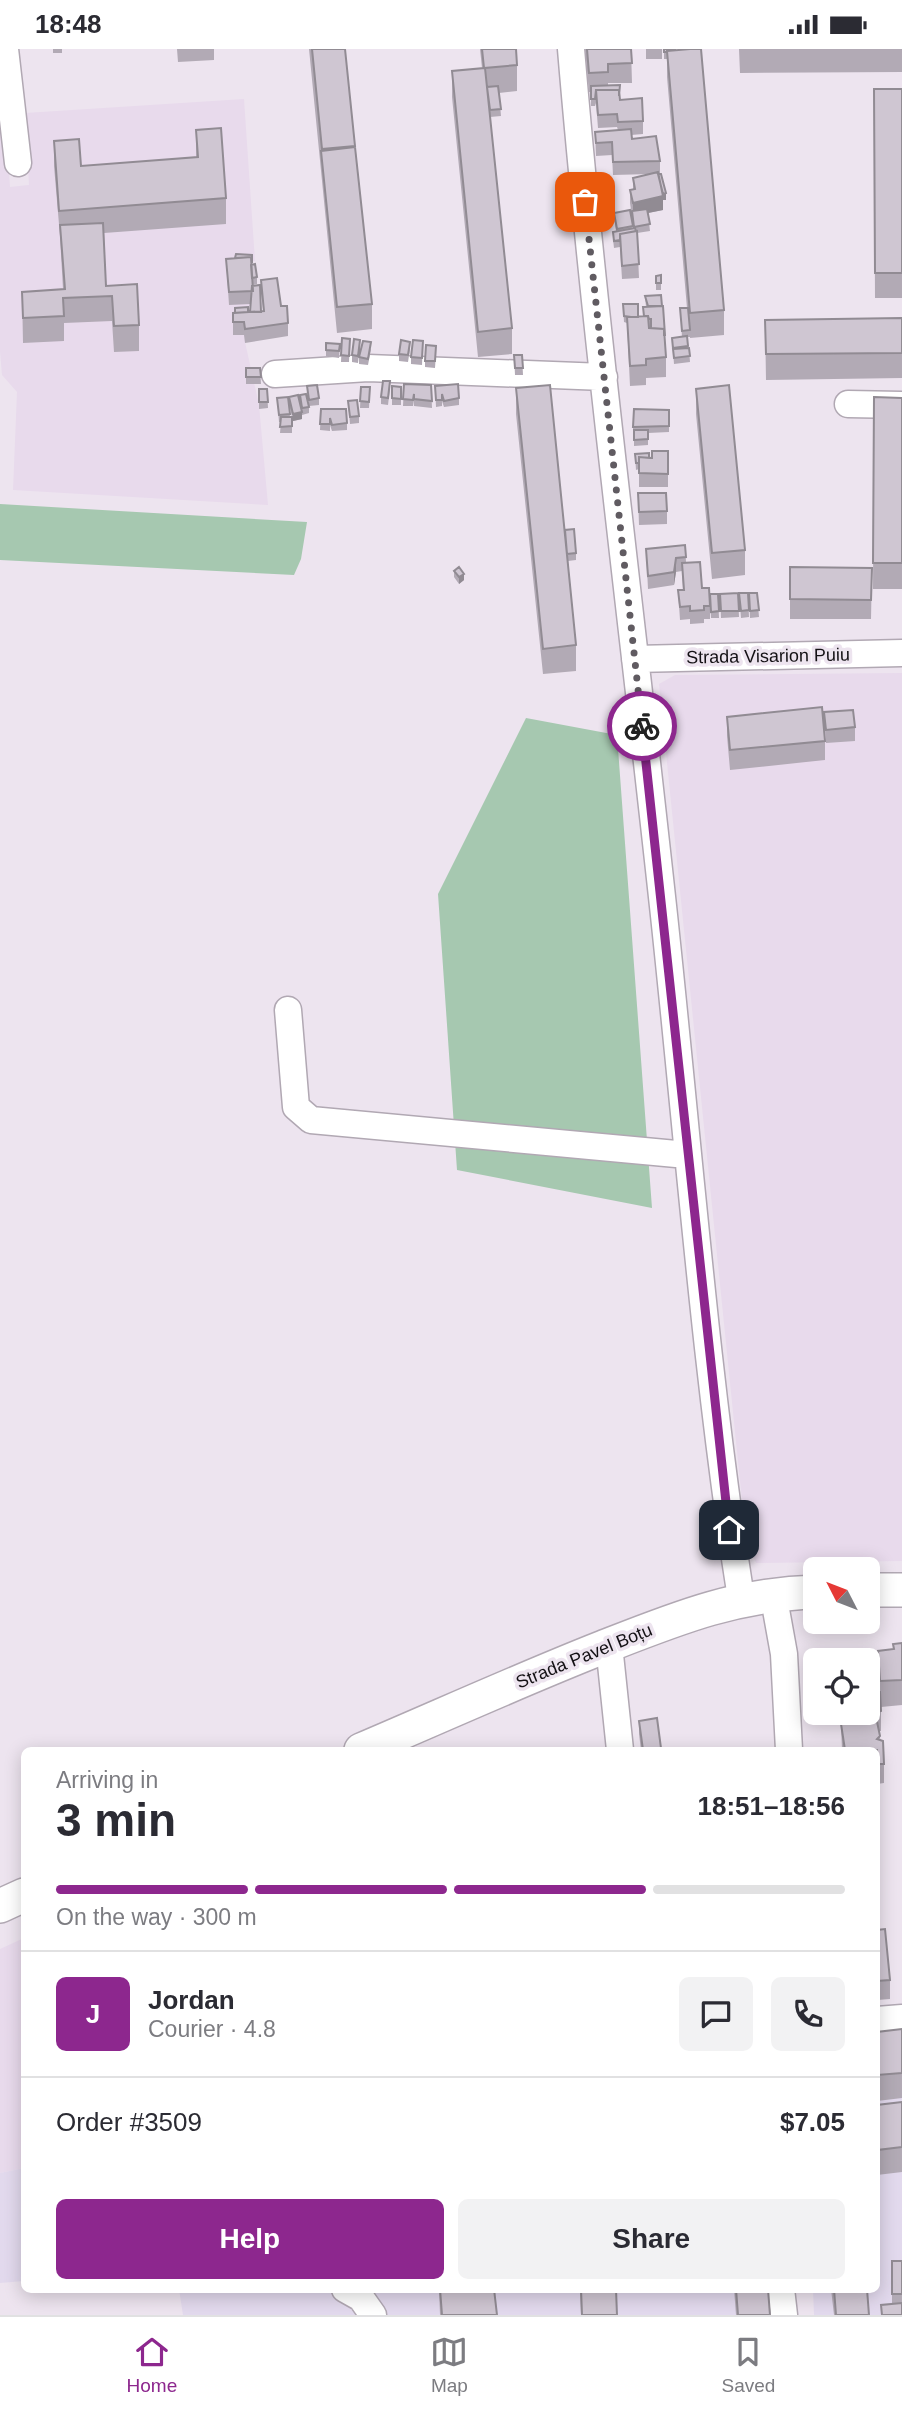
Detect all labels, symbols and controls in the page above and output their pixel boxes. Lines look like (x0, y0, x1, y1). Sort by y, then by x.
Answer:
text: 18:48 (35, 9, 102, 39)
pin (555, 172, 615, 232)
icon: bag (566, 183, 604, 221)
street label: Strada Visarion Puiu (686, 645, 850, 667)
courier (607, 691, 677, 761)
icon: bike (623, 707, 661, 745)
pin (699, 1500, 759, 1560)
icon: home (710, 1511, 748, 1549)
north arrow (803, 1557, 880, 1635)
map controls (803, 1557, 880, 1725)
street label: Strada Pavel Boțu (513, 1620, 655, 1692)
button: locate (803, 1648, 880, 1725)
text: Arriving in (56, 1767, 158, 1793)
text: 18:51–18:56 (698, 1791, 845, 1821)
text: 3 min (56, 1794, 176, 1846)
text: On the way · 300 m (56, 1904, 257, 1930)
button: chat (679, 1977, 753, 2051)
button: phone (771, 1977, 845, 2051)
text: Jordan (148, 1985, 235, 2015)
text: J (86, 1999, 100, 2029)
text: Courier · 4.8 (148, 2016, 276, 2042)
text: Order #3509 (56, 2107, 202, 2137)
text: $7.05 (780, 2107, 845, 2137)
button: Help (56, 2199, 444, 2279)
button: Share (458, 2199, 845, 2279)
tab: Home (127, 2333, 177, 2397)
tab: Map (430, 2333, 468, 2397)
tab: Saved (722, 2333, 775, 2397)

